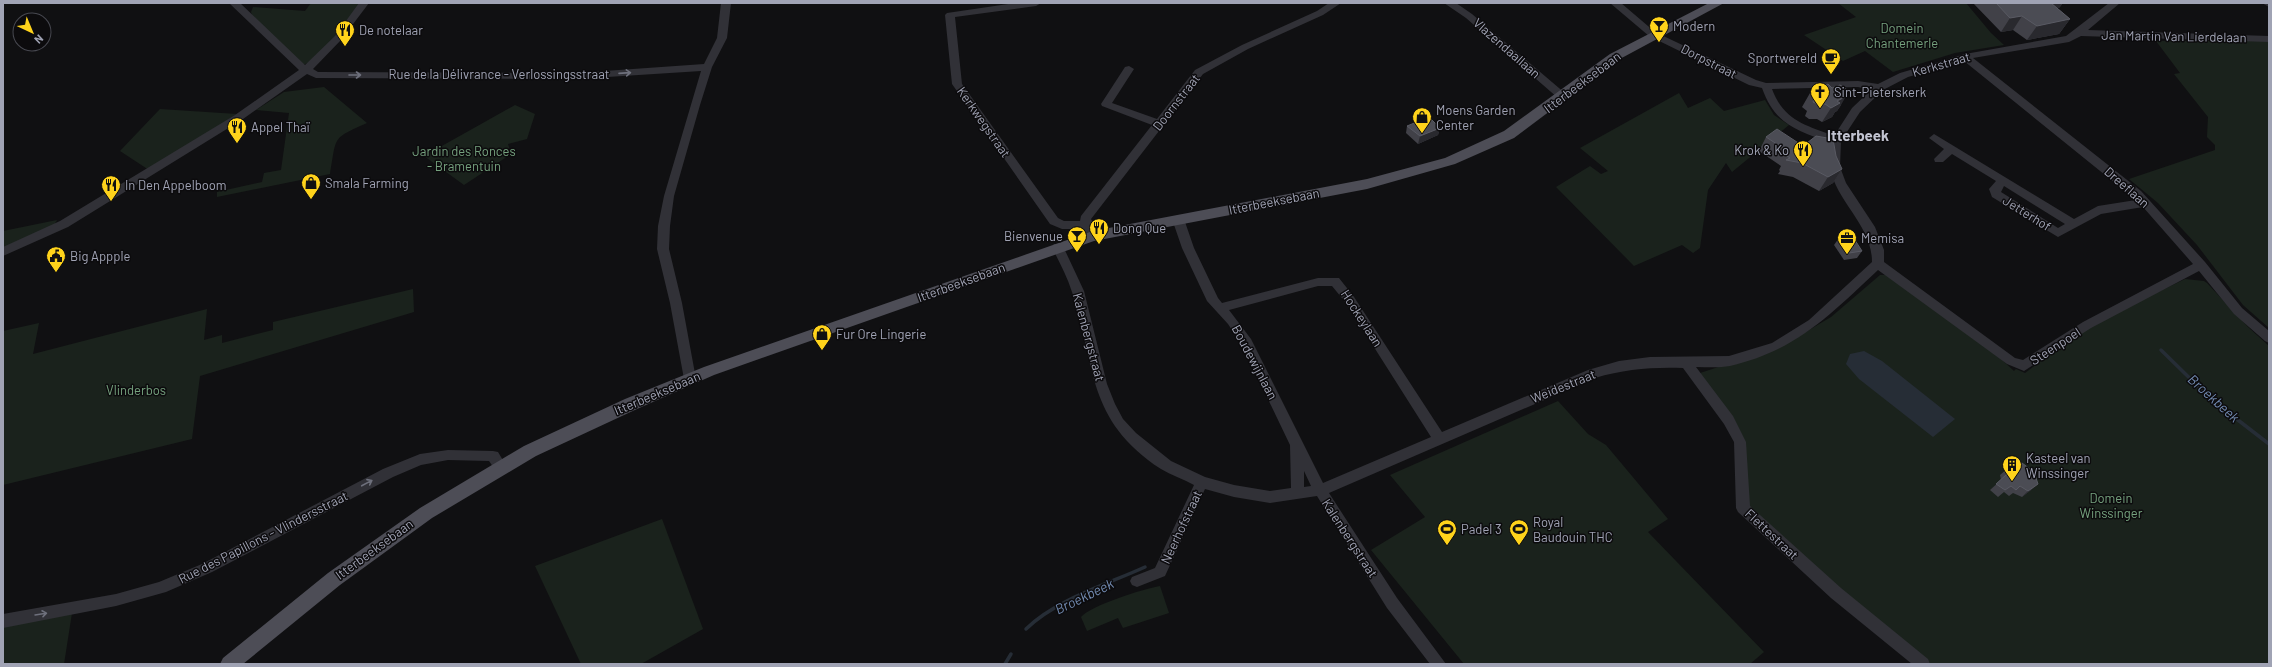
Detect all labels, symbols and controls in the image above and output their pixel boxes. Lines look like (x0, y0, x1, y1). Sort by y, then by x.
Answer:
north arrow (12, 12, 52, 52)
street label: Vlazendaallaan (1470, 15, 1544, 81)
bar icon: Modern (1648, 15, 1670, 43)
place label: Modern (1673, 18, 1715, 34)
restaurant icon: De notelaar (334, 19, 356, 47)
park label: Domein Chantemerle (1866, 20, 1938, 51)
place label: De notelaar (359, 22, 423, 38)
street label: Jan Martin Van Lierdelaan (2101, 27, 2247, 45)
text: N (32, 32, 46, 47)
street label: Dorpstraat (1678, 40, 1740, 82)
cafe icon: Sportwereld (1820, 47, 1842, 75)
street label: Itterbeeksebaan (1540, 48, 1624, 116)
street label: Kerkstraat (1910, 48, 1972, 80)
place label: Sportwereld (1748, 50, 1817, 66)
street label: Rue de la Délivrance - Verlossingsstraat (389, 66, 609, 82)
one-way arrow (618, 69, 631, 76)
street label: Doornstraat (1149, 70, 1203, 134)
one-way arrow (348, 71, 361, 79)
church icon: Sint-Pieterskerk (1809, 81, 1831, 109)
street label: Kerkwegstraat (954, 84, 1014, 160)
place label: Sint-Pieterskerk (1834, 84, 1927, 100)
place label: Moens Garden Center (1436, 102, 1515, 133)
shop icon: Moens Garden Center (1411, 106, 1433, 134)
restaurant icon: Appel Thaï (226, 116, 248, 144)
place label: Appel Thaï (251, 119, 311, 135)
district label: Itterbeek (1827, 126, 1889, 144)
restaurant icon: Krok & Ko (1792, 139, 1814, 167)
place label: Krok & Ko (1734, 142, 1789, 158)
park label: Jardin des Ronces - Bramentuin (412, 143, 516, 174)
street label: Dreeflaan (2101, 163, 2153, 211)
shop icon: Smala Farming (300, 172, 322, 200)
restaurant icon: In Den Appelboom (100, 174, 122, 202)
place label: Smala Farming (325, 175, 409, 191)
place label: In Den Appelboom (125, 177, 227, 193)
street label: Itterbeeksebaan (1227, 184, 1321, 218)
street label: Jetterhof (2000, 192, 2054, 234)
restaurant icon: Dong Que (1088, 217, 1110, 245)
place label: Dong Que (1113, 220, 1166, 236)
bar icon: Bienvenue (1066, 225, 1088, 253)
office icon: Memisa (1836, 227, 1858, 255)
place label: Bienvenue (1004, 228, 1063, 244)
place label: Memisa (1861, 230, 1904, 246)
public building icon: Big Appple (45, 245, 67, 273)
place label: Big Appple (70, 248, 130, 264)
street label: Itterbeeksebaan (915, 259, 1007, 305)
street label: Hockeylaan (1338, 287, 1386, 349)
street label: Kalenbergstraat (1070, 291, 1108, 383)
street label: Boudewijnlaan (1229, 322, 1281, 402)
shop icon: Fur Ore Lingerie (811, 323, 833, 351)
street label: Steenpoel (2027, 324, 2083, 368)
place label: Fur Ore Lingerie (836, 326, 926, 342)
street label: Weidestraat (1528, 366, 1598, 406)
street label: Itterbeeksebaan (611, 368, 703, 418)
water label: Broekbeek (2185, 370, 2243, 426)
park label: Vlinderbos (106, 382, 166, 398)
place label: Kasteel van Winssinger (2026, 450, 2091, 481)
building icon: Kasteel van Winssinger (2001, 454, 2023, 482)
one-way arrow (361, 479, 373, 487)
street label: Rue des Papillons - Vlindersstraat (176, 487, 350, 587)
street label: Neerhofstraat (1157, 488, 1205, 566)
park label: Domein Winssinger (2080, 490, 2143, 521)
street label: Kalenbergstraat (1319, 496, 1381, 580)
street label: Flettestraat (1742, 505, 1802, 563)
place label: Royal Baudouin THC (1533, 514, 1613, 545)
street label: Itterbeeksebaan (332, 515, 416, 583)
sports icon: Padel 3 (1436, 518, 1458, 546)
sports icon: Royal Baudouin THC (1508, 518, 1530, 546)
place label: Padel 3 (1461, 521, 1502, 537)
water label: Broekbeek (1052, 574, 1116, 618)
one-way arrow (34, 610, 47, 618)

